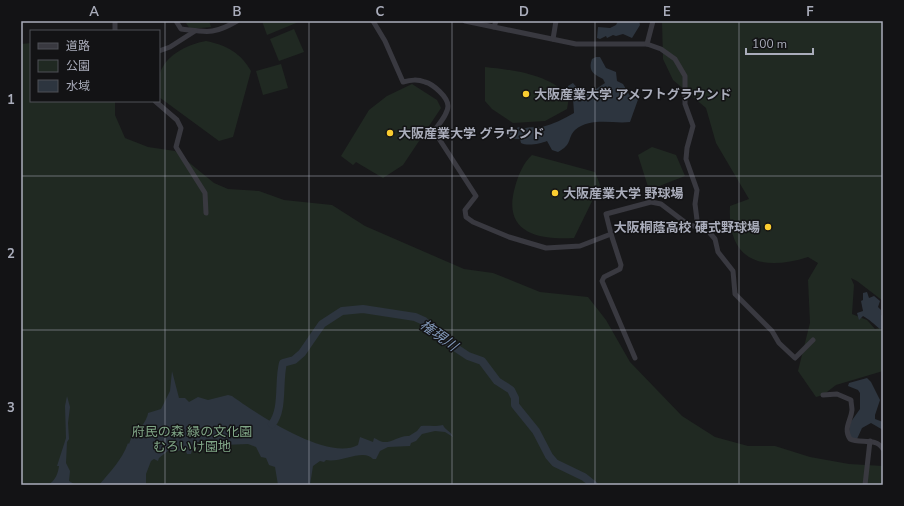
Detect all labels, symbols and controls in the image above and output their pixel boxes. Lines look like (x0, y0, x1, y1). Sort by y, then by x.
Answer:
text: A (89, 3, 99, 21)
text: B (233, 3, 242, 21)
text: C (376, 3, 385, 21)
text: D (519, 3, 529, 21)
text: E (663, 3, 671, 21)
text: F (806, 3, 814, 21)
legend (30, 30, 160, 102)
scale bar (746, 30, 813, 56)
text: 100 m (752, 36, 787, 52)
text: 道路 (66, 38, 90, 54)
text: 公園 (66, 58, 90, 74)
text: 水域 (66, 78, 90, 94)
place label: 大阪産業大学 アメフトグラウンド (534, 86, 732, 104)
marker: 大阪産業大学 アメフトグラウンド (521, 89, 531, 99)
text: 1 (7, 91, 15, 109)
place label: 大阪産業大学 グラウンド (398, 125, 545, 143)
marker: 大阪産業大学 グラウンド (385, 128, 395, 138)
place label: 大阪産業大学 野球場 (563, 185, 684, 203)
marker: 大阪産業大学 野球場 (550, 188, 560, 198)
place label: 大阪桐蔭高校 硬式野球場 (613, 219, 760, 237)
marker: 大阪桐蔭高校 硬式野球場 (763, 222, 773, 232)
text: 2 (7, 245, 15, 263)
water label: 権現川 (416, 315, 463, 357)
text: 3 (7, 399, 15, 417)
park label: 府民の森 緑の文化園 むろいけ園地 (132, 423, 252, 456)

